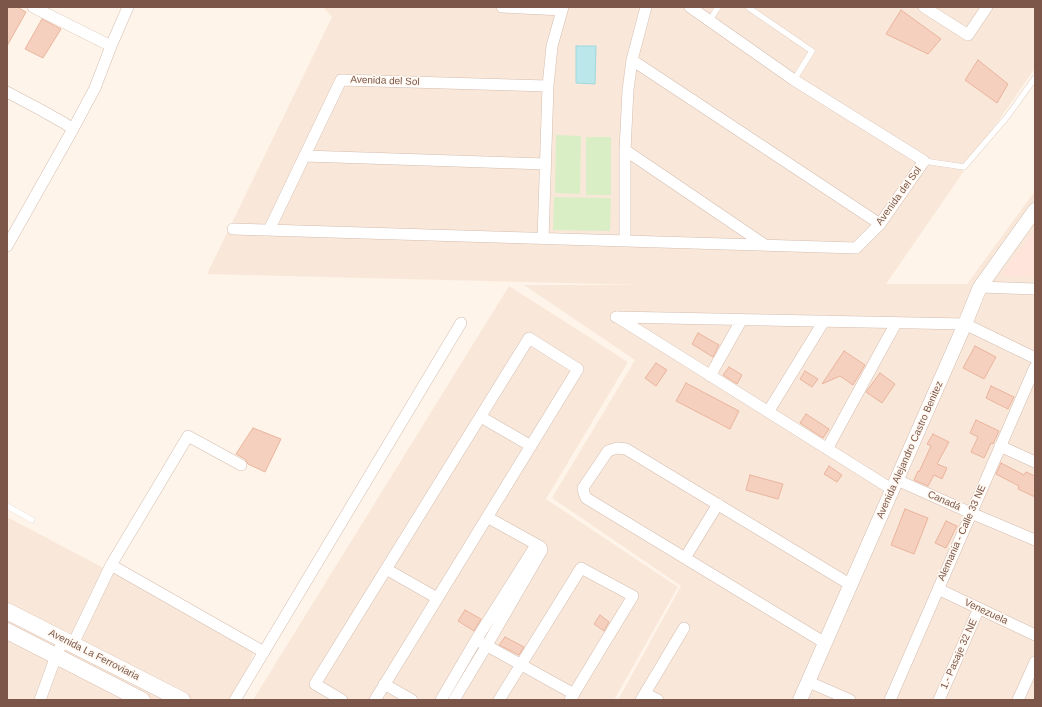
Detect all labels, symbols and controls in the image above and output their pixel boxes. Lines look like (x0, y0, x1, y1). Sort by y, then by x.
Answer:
street label: Avenida del Sol (350, 74, 420, 88)
street label: Avenida del Sol (874, 164, 924, 228)
street label: Avenida Alejandro Castro Benitez (874, 379, 946, 521)
street label: Alemania - Calle 33 NE (935, 483, 989, 583)
street label: Canadá (926, 488, 962, 514)
street label: Venezuela (962, 597, 1010, 627)
street label: 1.- Pasaje 32 NE (938, 617, 980, 691)
street label: Avenida La Ferroviaria (47, 627, 141, 683)

